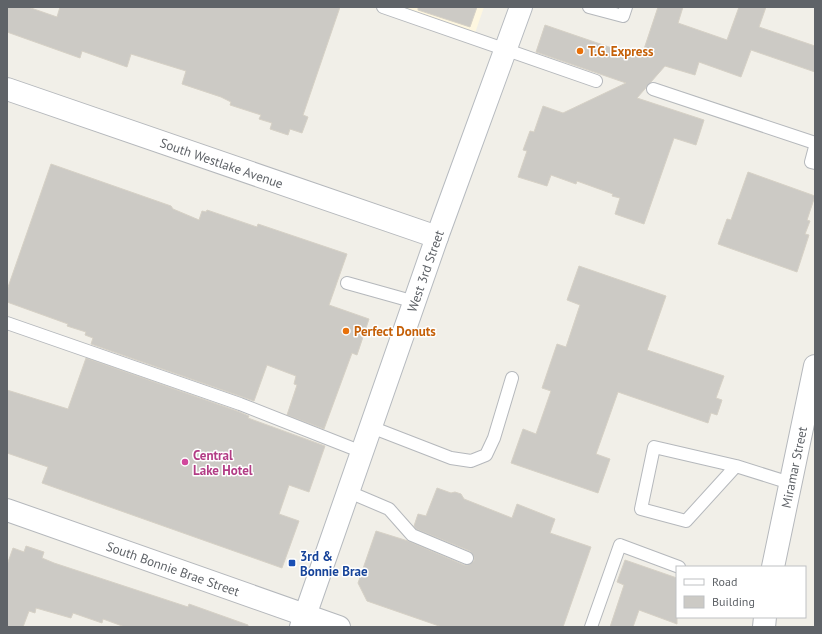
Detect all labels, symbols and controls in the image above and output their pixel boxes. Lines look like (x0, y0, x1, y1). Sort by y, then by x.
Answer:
place label: T.G. Express (588, 43, 654, 60)
marker: T.G. Express (575, 46, 585, 56)
street label: South Westlake Avenue (158, 134, 285, 192)
street label: West 3rd Street (404, 227, 448, 314)
place label: Perfect Donuts (354, 323, 436, 340)
marker: Perfect Donuts (341, 326, 351, 336)
street label: Miramar Street (778, 424, 811, 510)
place label: Central Lake Hotel (193, 447, 253, 479)
marker: Central Lake Hotel (180, 457, 190, 467)
street label: South Bonnie Brae Street (104, 538, 242, 600)
place label: 3rd & Bonnie Brae (300, 548, 368, 580)
marker: 3rd & Bonnie Brae (287, 558, 297, 568)
legend (676, 566, 806, 618)
text: Road (712, 574, 737, 589)
text: Building (712, 594, 755, 609)

